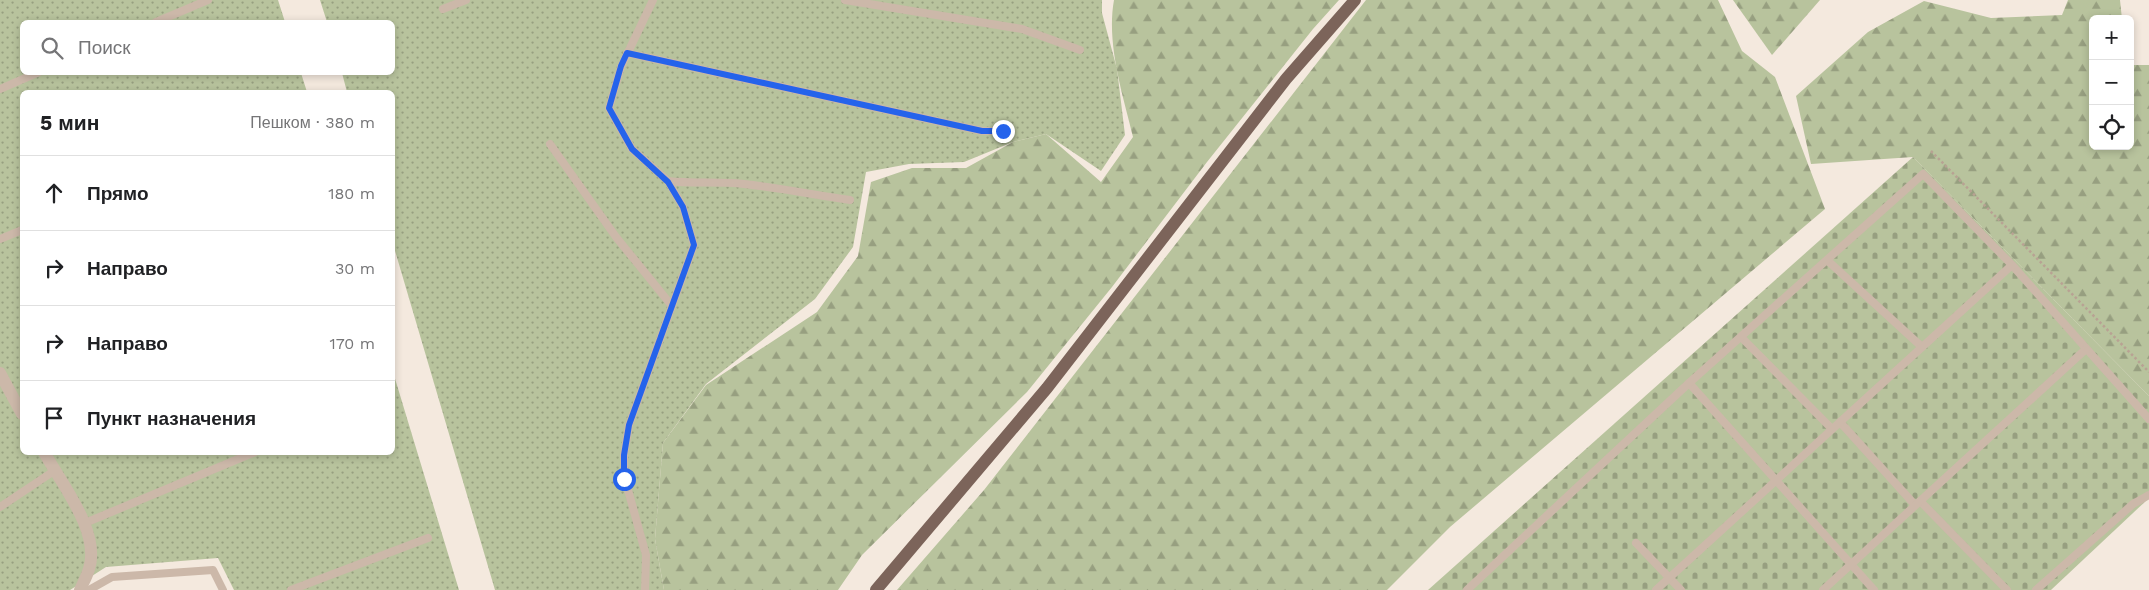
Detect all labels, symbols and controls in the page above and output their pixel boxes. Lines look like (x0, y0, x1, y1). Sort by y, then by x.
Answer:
map controls (2089, 15, 2134, 150)
button: + (2089, 15, 2134, 60)
search box (20, 20, 395, 75)
icon: search (38, 34, 66, 62)
text: Поиск (78, 36, 131, 59)
button: − (2089, 60, 2134, 105)
button: locate (2089, 105, 2134, 150)
text: 5 мин (40, 110, 99, 135)
text: Пешком · 380 m (250, 113, 375, 132)
route end (992, 120, 1015, 143)
icon: ahead (40, 179, 68, 207)
text: Прямо (87, 182, 149, 205)
text: 180 m (328, 184, 375, 203)
icon: right (40, 254, 68, 282)
text: Направо (87, 257, 168, 280)
text: 30 m (335, 259, 375, 278)
icon: right (40, 329, 68, 357)
text: Направо (87, 332, 168, 355)
text: 170 m (329, 334, 375, 353)
icon: arrive (40, 404, 68, 432)
text: Пункт назначения (87, 407, 256, 430)
route start (613, 468, 636, 491)

